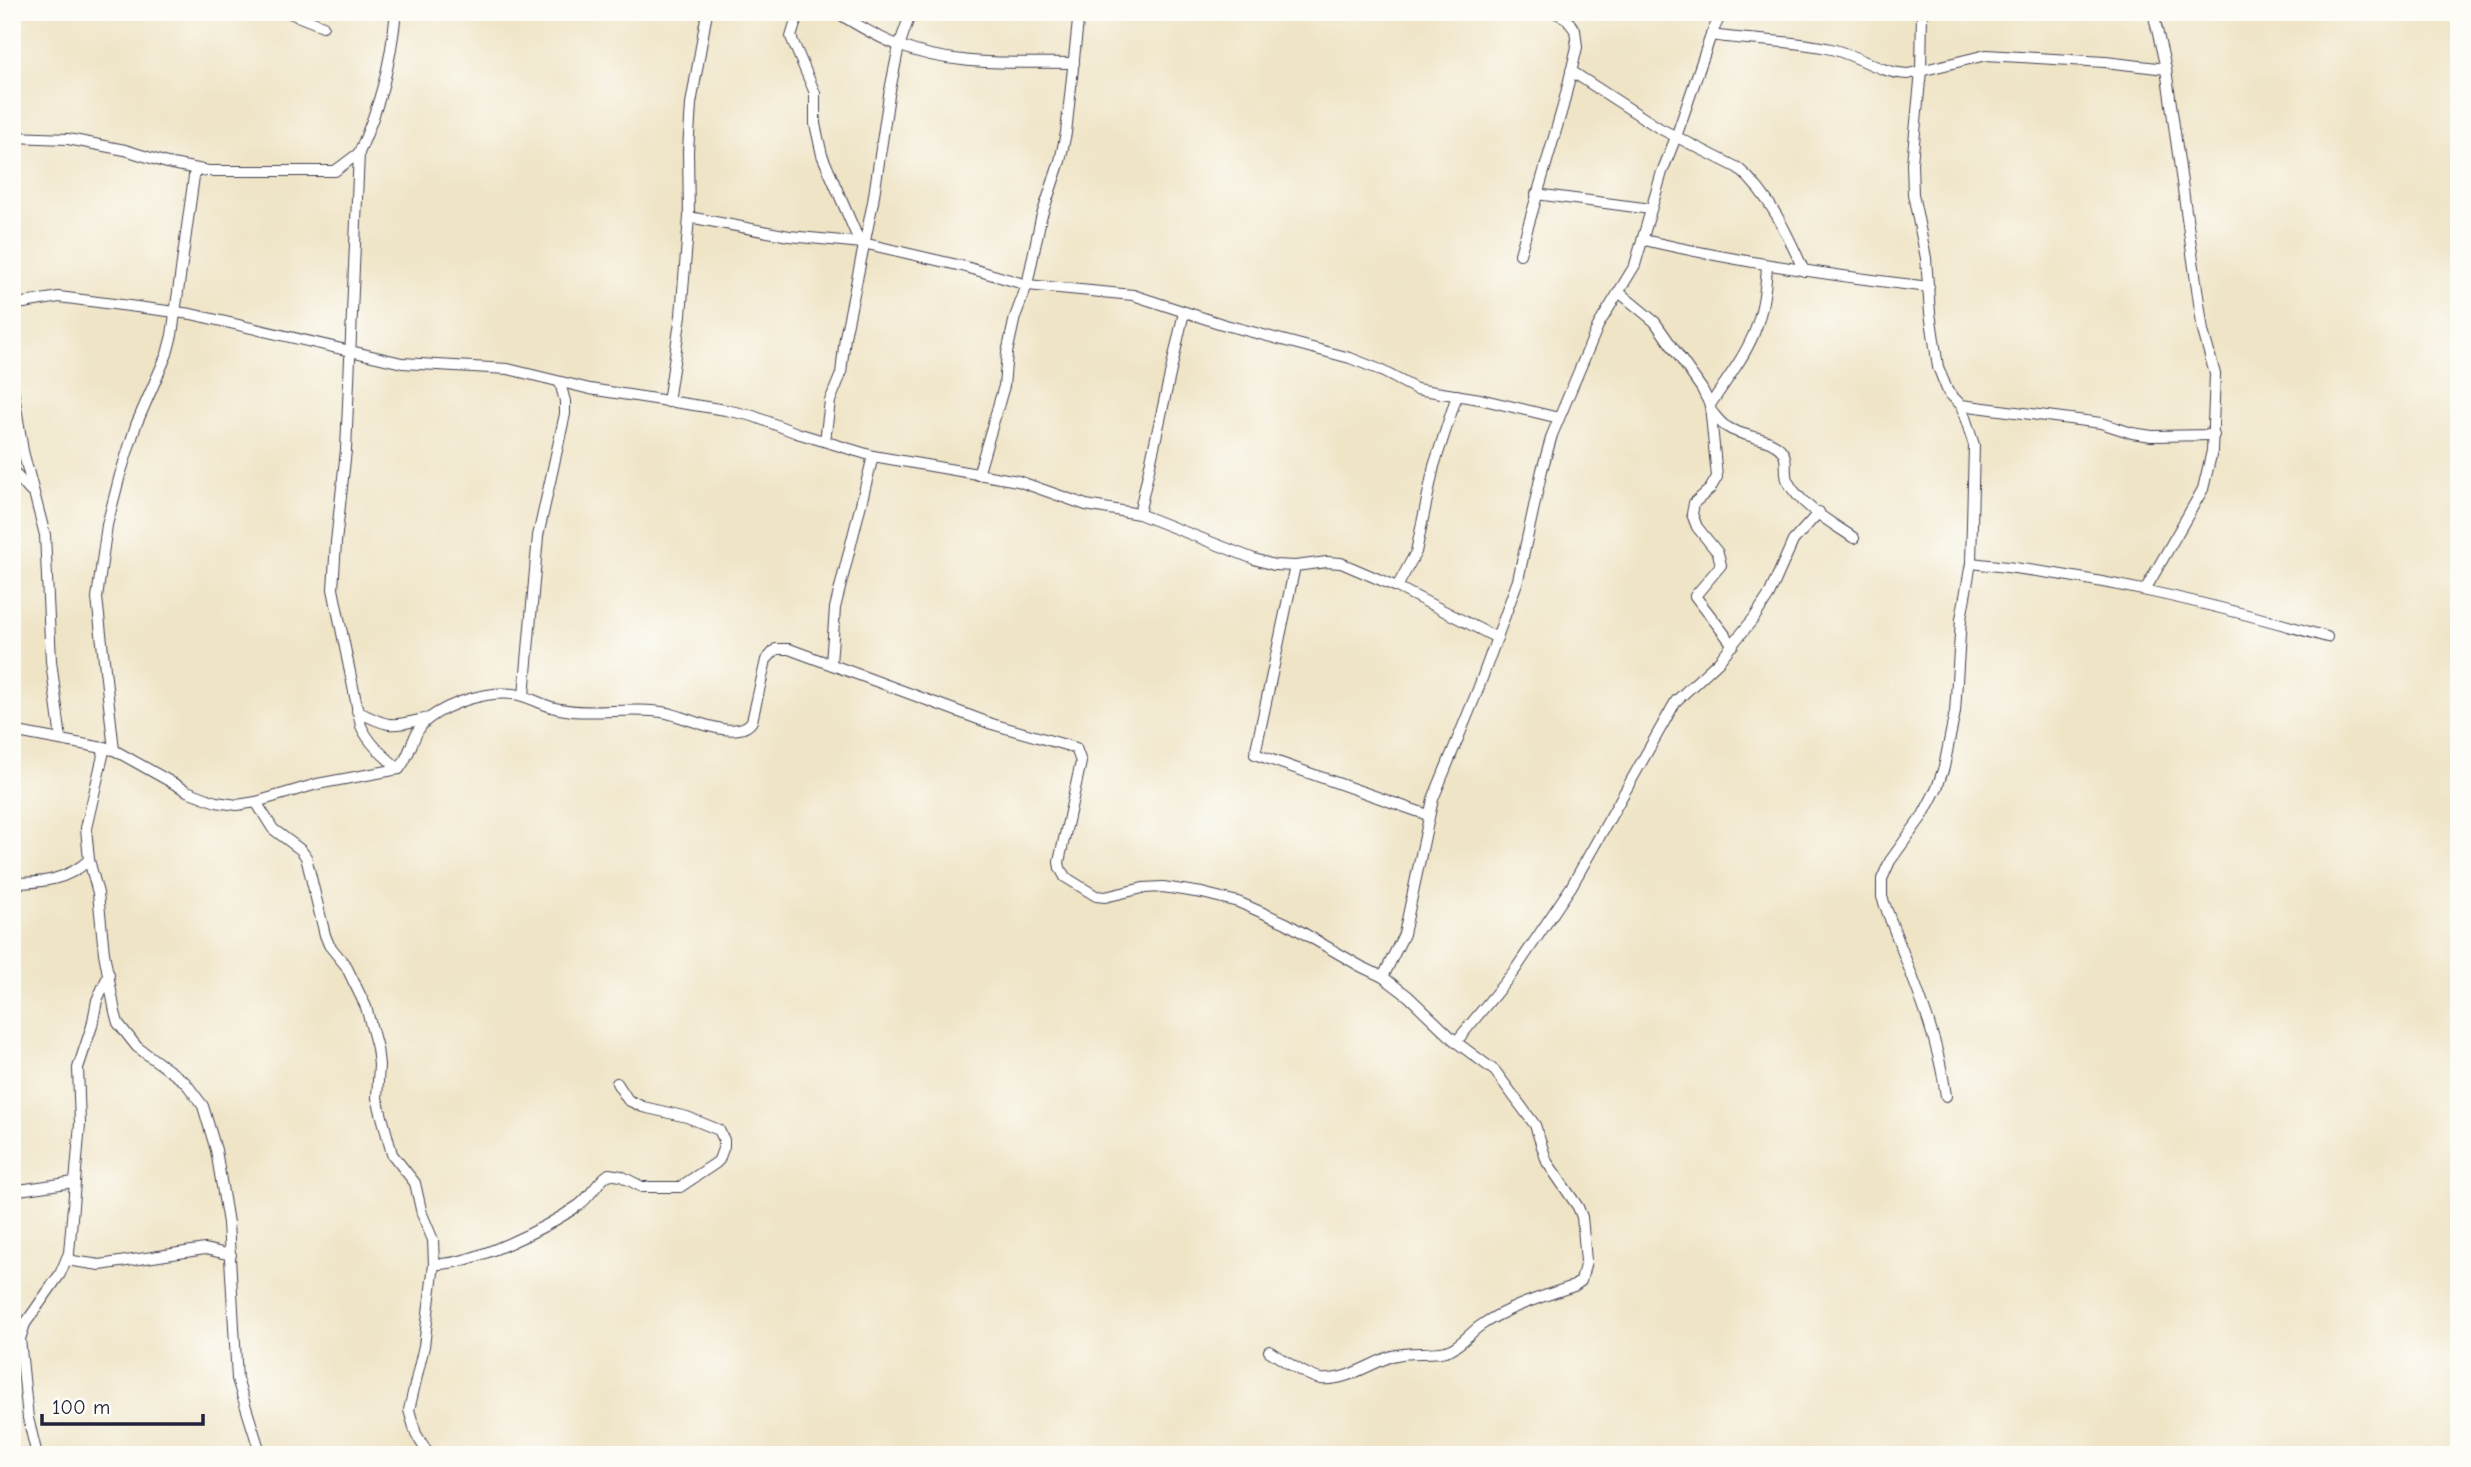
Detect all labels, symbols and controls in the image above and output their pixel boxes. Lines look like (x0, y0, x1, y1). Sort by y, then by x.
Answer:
scale bar (42, 1383, 203, 1427)
text: 100 m (52, 1395, 110, 1419)

